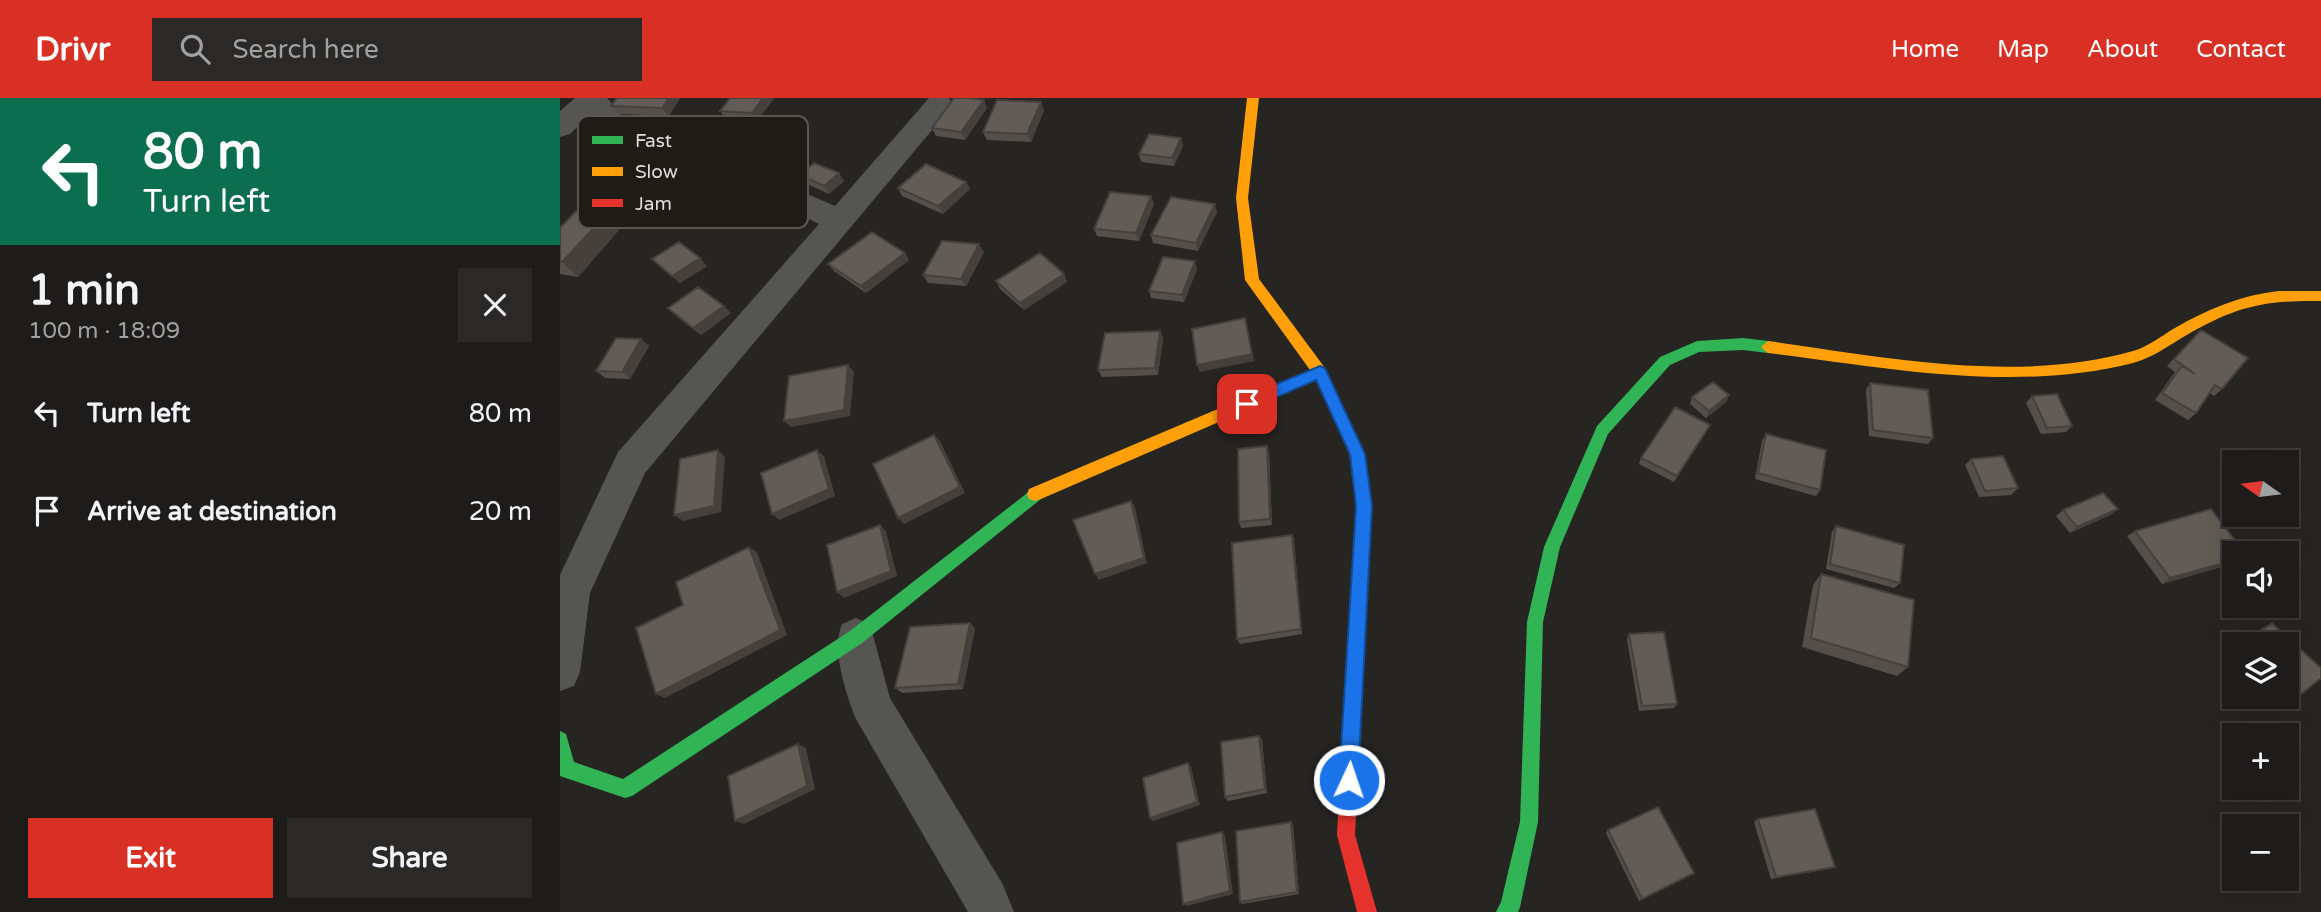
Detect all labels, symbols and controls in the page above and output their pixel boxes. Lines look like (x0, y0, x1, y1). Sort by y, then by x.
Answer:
search box (152, 18, 642, 81)
text: Drivr (35, 30, 110, 69)
icon: search (176, 30, 214, 68)
text: Search here (232, 34, 379, 65)
text: Home (1891, 35, 1959, 64)
text: Map (1997, 35, 2049, 64)
text: About (2087, 35, 2158, 64)
text: Contact (2196, 35, 2286, 64)
legend (578, 116, 808, 228)
text: 80 m (143, 123, 262, 182)
icon: left (28, 126, 119, 217)
text: Fast (635, 130, 672, 152)
text: Slow (635, 161, 678, 183)
text: Turn left (143, 183, 270, 221)
text: Jam (635, 193, 672, 215)
text: 1 min (28, 265, 140, 316)
button: close (458, 268, 532, 342)
text: 100 m · 18:09 (28, 317, 180, 345)
pin (1217, 374, 1277, 434)
icon: arrive (1228, 385, 1266, 423)
icon: left (28, 394, 66, 432)
text: Turn left (87, 398, 190, 429)
text: 80 m (469, 398, 532, 429)
north arrow (2222, 450, 2300, 527)
map controls (2222, 450, 2299, 891)
icon: arrive (28, 492, 66, 530)
text: Arrive at destination (87, 496, 337, 527)
text: 20 m (469, 496, 532, 527)
button: sound (2222, 541, 2299, 618)
button: layers (2222, 632, 2299, 709)
button: + (2222, 723, 2299, 800)
position arrow (1312, 743, 1386, 817)
button: − (2222, 814, 2299, 891)
button: Exit (28, 818, 273, 898)
button: Share (287, 818, 532, 898)

